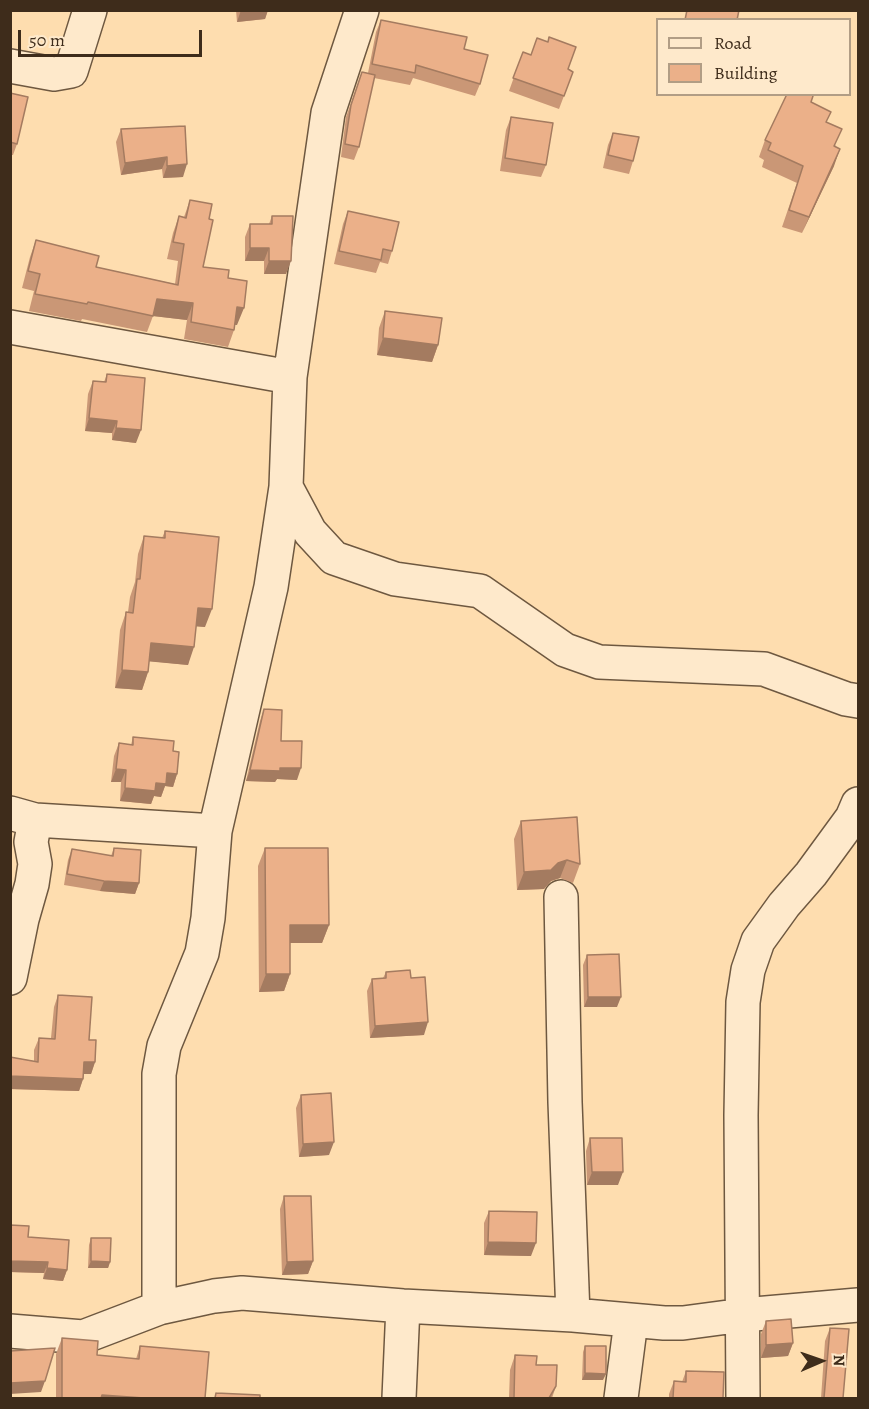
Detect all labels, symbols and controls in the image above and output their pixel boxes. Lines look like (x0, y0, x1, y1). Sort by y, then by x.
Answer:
scale bar (21, 18, 206, 56)
legend (656, 18, 851, 96)
text: 50 m (29, 28, 65, 52)
text: Road (714, 31, 751, 55)
text: Building (714, 61, 778, 85)
north arrow (791, 1331, 851, 1391)
text: N (828, 1354, 850, 1367)

